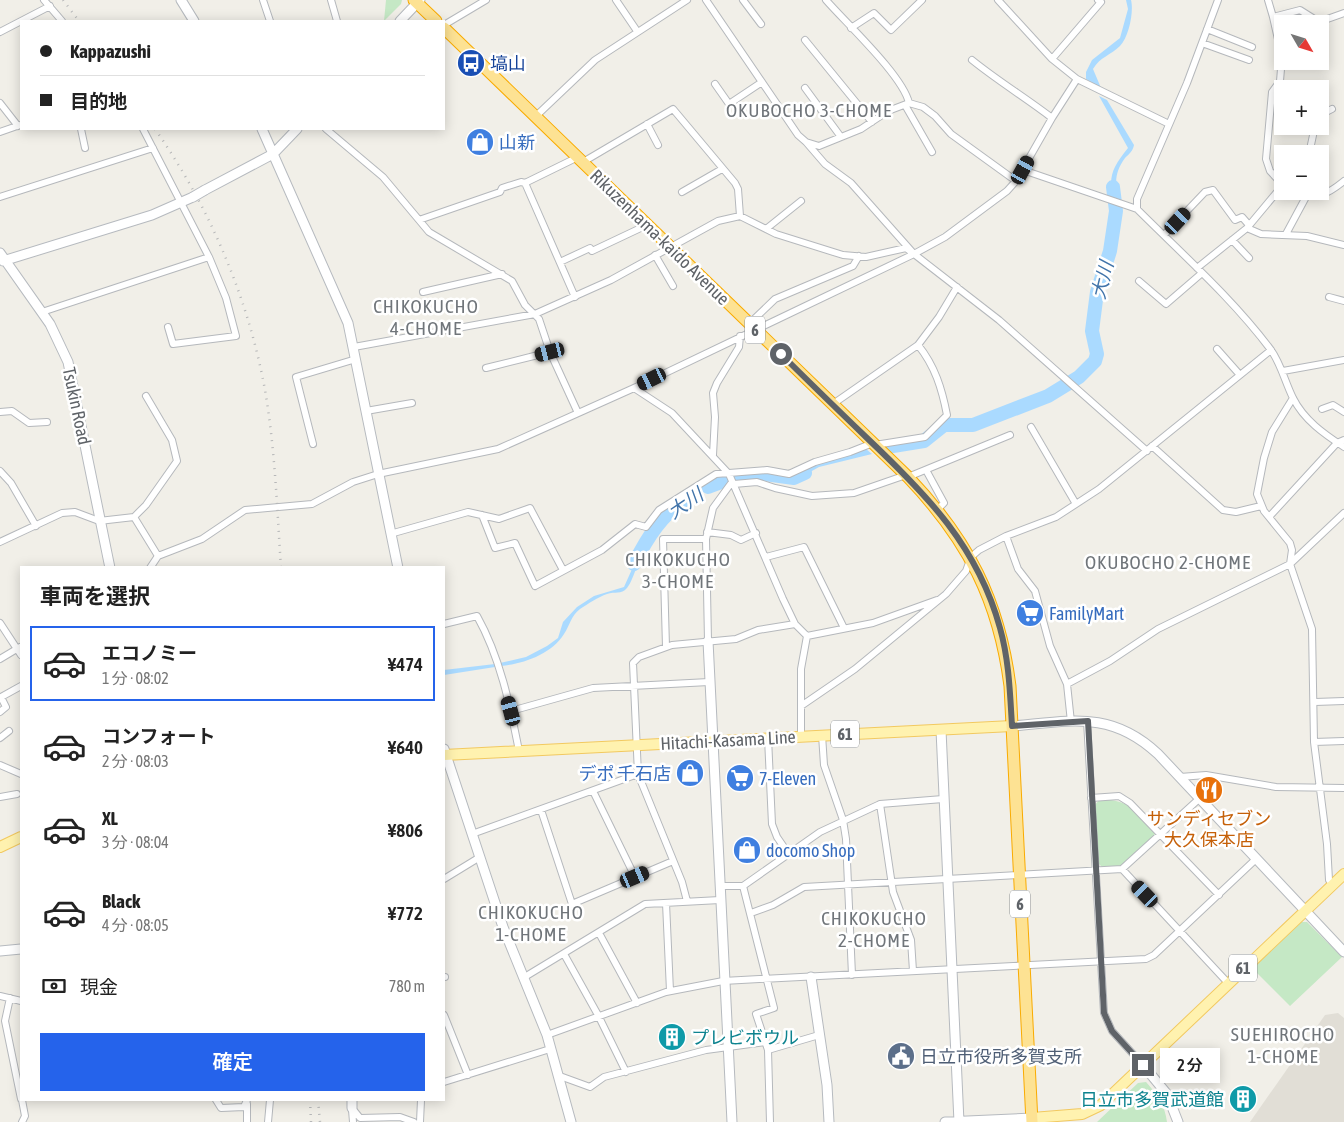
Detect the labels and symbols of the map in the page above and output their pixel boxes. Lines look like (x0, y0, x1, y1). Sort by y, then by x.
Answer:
north arrow (1274, 15, 1329, 70)
bus stop icon: 塙山 (456, 48, 486, 78)
place label: 塙山 (490, 53, 526, 74)
district label: OKUBOCHO 3-CHOME (726, 99, 892, 121)
shop icon: 山新 (465, 127, 495, 157)
place label: 山新 (499, 132, 535, 153)
car (1009, 153, 1036, 187)
street label: Rikuzenhama-kaido Avenue (586, 165, 734, 309)
car (1162, 205, 1193, 237)
water label: 大川 (1087, 257, 1118, 301)
district label: CHIKOKUCHO 4-CHOME (373, 295, 479, 339)
road number: 6 (745, 316, 765, 344)
car (533, 341, 566, 363)
route start (770, 343, 792, 365)
street label: Tsukin Road (59, 365, 95, 447)
car (635, 366, 668, 392)
water label: 大川 (663, 482, 709, 523)
district label: CHIKOKUCHO 3-CHOME (625, 548, 731, 592)
district label: OKUBOCHO 2-CHOME (1085, 551, 1251, 573)
supermarket icon: FamilyMart (1015, 598, 1045, 628)
place label: FamilyMart (1049, 603, 1124, 624)
car (499, 695, 522, 727)
road number: 61 (831, 721, 859, 748)
street label: Hitachi-Kasama Line (660, 726, 796, 754)
shop icon: デポ 千石店 (675, 758, 705, 788)
place label: デポ 千石店 (579, 763, 671, 784)
supermarket icon: 7-Eleven (725, 763, 755, 793)
place label: 7-Eleven (759, 768, 816, 789)
restaurant icon: サンディセブン 大久保本店 (1194, 775, 1224, 805)
place label: サンディセブン 大久保本店 (1147, 808, 1271, 850)
shop icon: docomo Shop (732, 835, 762, 865)
place label: docomo Shop (766, 840, 855, 861)
car (618, 864, 651, 890)
car (1129, 878, 1160, 910)
road number: 6 (1010, 891, 1030, 918)
district label: CHIKOKUCHO 1-CHOME (478, 901, 584, 945)
district label: CHIKOKUCHO 2-CHOME (821, 907, 927, 951)
road number: 61 (1229, 954, 1257, 981)
building icon: プレビボウル (657, 1022, 687, 1052)
district label: SUEHIROCHO 1-CHOME (1231, 1023, 1335, 1067)
place label: プレビボウル (691, 1027, 799, 1048)
public building icon: 日立市役所多賀支所 (886, 1041, 916, 1071)
place label: 日立市役所多賀支所 (920, 1046, 1082, 1067)
callout: 2 分 (1160, 1048, 1220, 1082)
route end (1132, 1054, 1154, 1076)
building icon: 日立市多賀武道館 (1228, 1084, 1258, 1114)
place label: 日立市多賀武道館 (1080, 1089, 1224, 1110)

